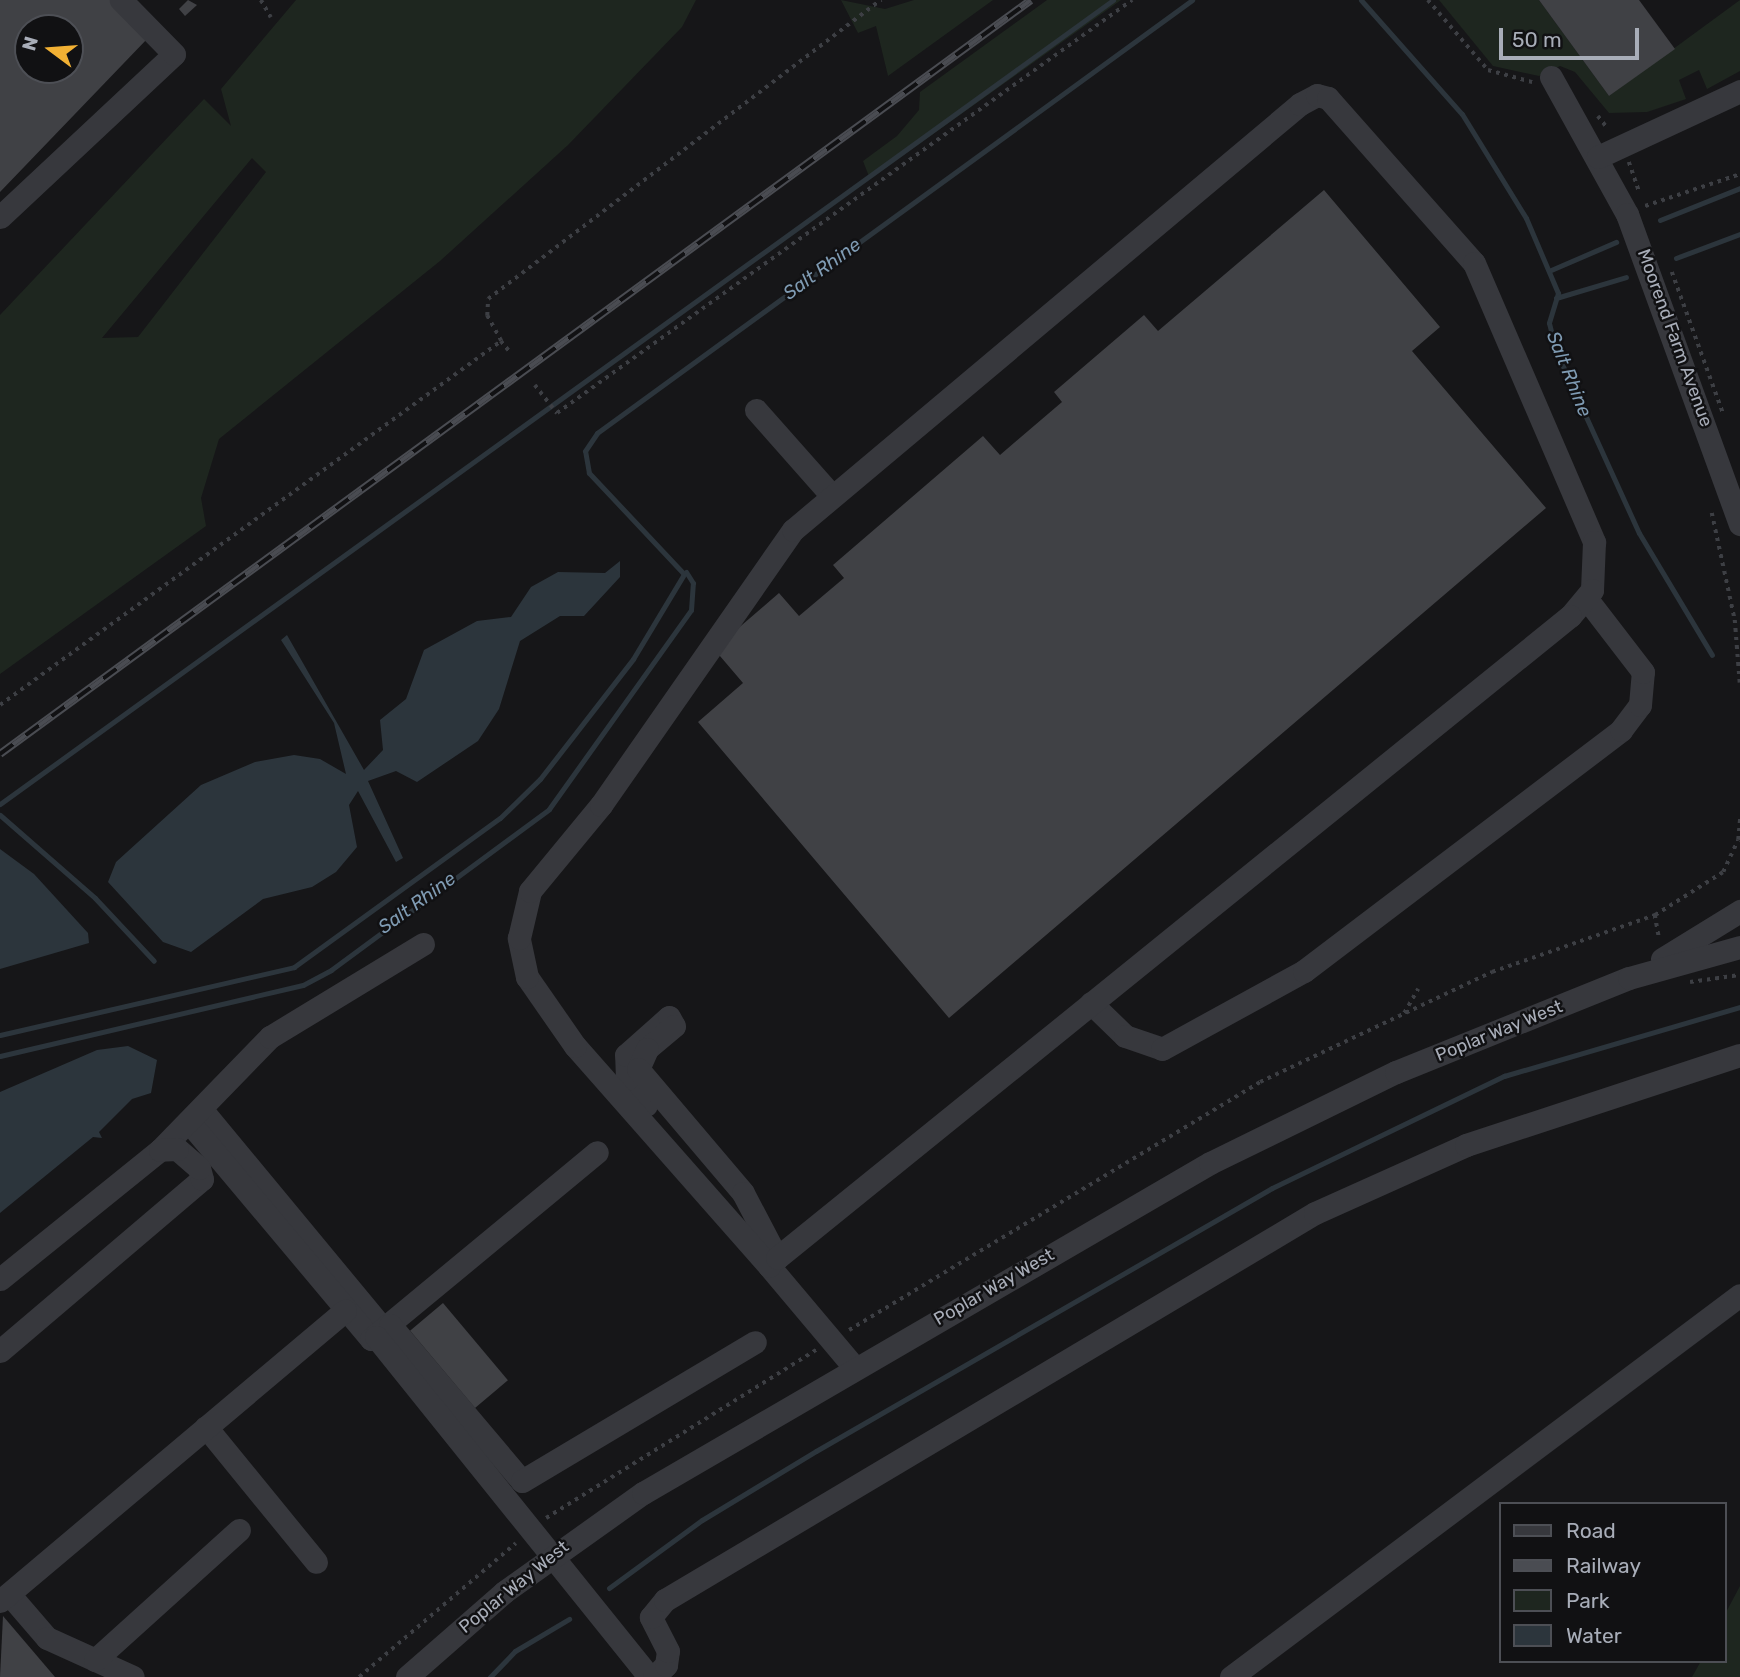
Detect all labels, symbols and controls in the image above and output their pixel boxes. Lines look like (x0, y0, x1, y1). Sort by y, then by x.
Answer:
north arrow (14, 14, 84, 84)
scale bar (1502, 14, 1642, 58)
text: 50 m (1512, 27, 1562, 52)
text: N (17, 34, 43, 53)
water label: Salt Rhine (779, 233, 865, 305)
street label: Moorend Farm Avenue (1633, 246, 1717, 430)
water label: Salt Rhine (1542, 328, 1596, 420)
water label: Salt Rhine (374, 867, 460, 939)
street label: Poplar Way West (1432, 995, 1566, 1067)
street label: Poplar Way West (930, 1244, 1058, 1330)
legend (1498, 1502, 1726, 1663)
text: Road (1566, 1518, 1616, 1543)
street label: Poplar Way West (454, 1536, 574, 1638)
text: Railway (1566, 1553, 1641, 1578)
text: Park (1566, 1588, 1610, 1613)
text: Water (1566, 1623, 1622, 1648)

